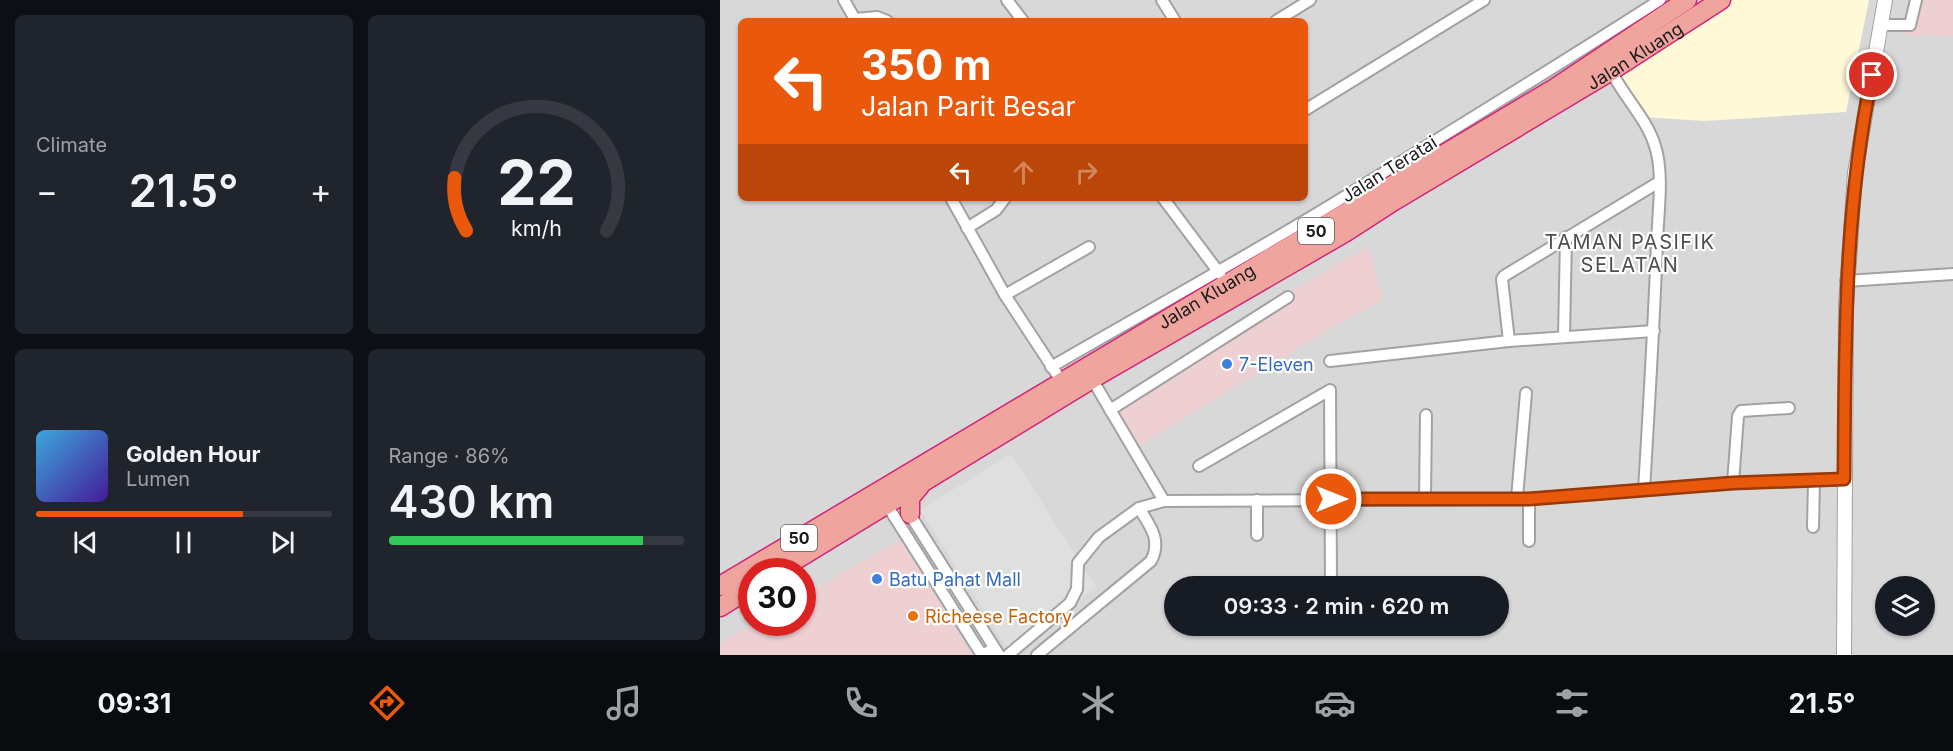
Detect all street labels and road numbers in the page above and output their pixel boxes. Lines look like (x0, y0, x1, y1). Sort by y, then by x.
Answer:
street label: Jalan Kluang (1583, 17, 1686, 94)
street label: Jalan Teratai (1337, 131, 1441, 207)
road number: 50 (1298, 218, 1334, 244)
street label: Jalan Kluang (1154, 259, 1258, 333)
road number: 50 (781, 525, 817, 551)

